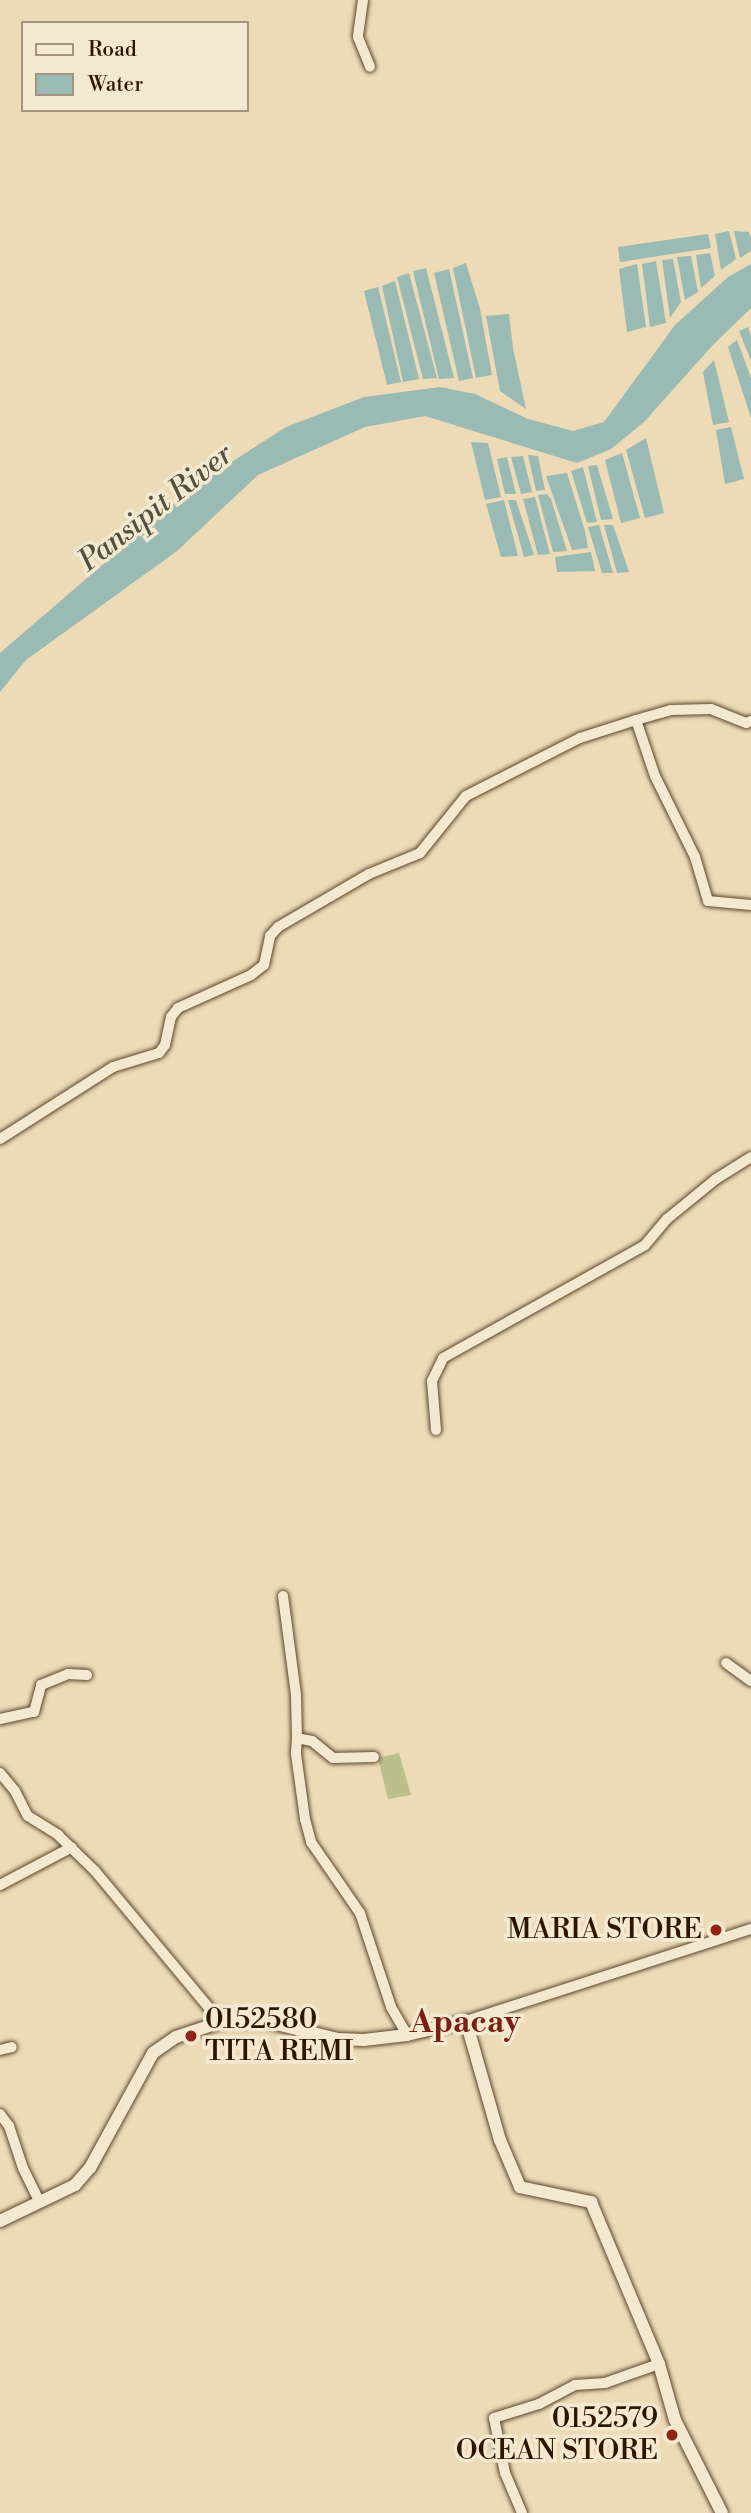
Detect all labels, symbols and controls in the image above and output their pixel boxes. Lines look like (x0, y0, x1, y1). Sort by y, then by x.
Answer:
legend (21, 21, 248, 112)
text: Road (88, 37, 137, 63)
text: Water (88, 72, 143, 98)
water label: Pansipit River (72, 437, 240, 579)
place label: MARIA STORE (507, 1913, 702, 1947)
marker: MARIA STORE (708, 1922, 724, 1938)
place label: 0152580 TITA REMI (205, 2003, 353, 2069)
district label: Apacay (410, 2003, 520, 2041)
marker: 0152580 TITA REMI (183, 2028, 199, 2044)
place label: 0152579 OCEAN STORE (456, 2402, 658, 2468)
marker: 0152579 OCEAN STORE (664, 2427, 680, 2443)

